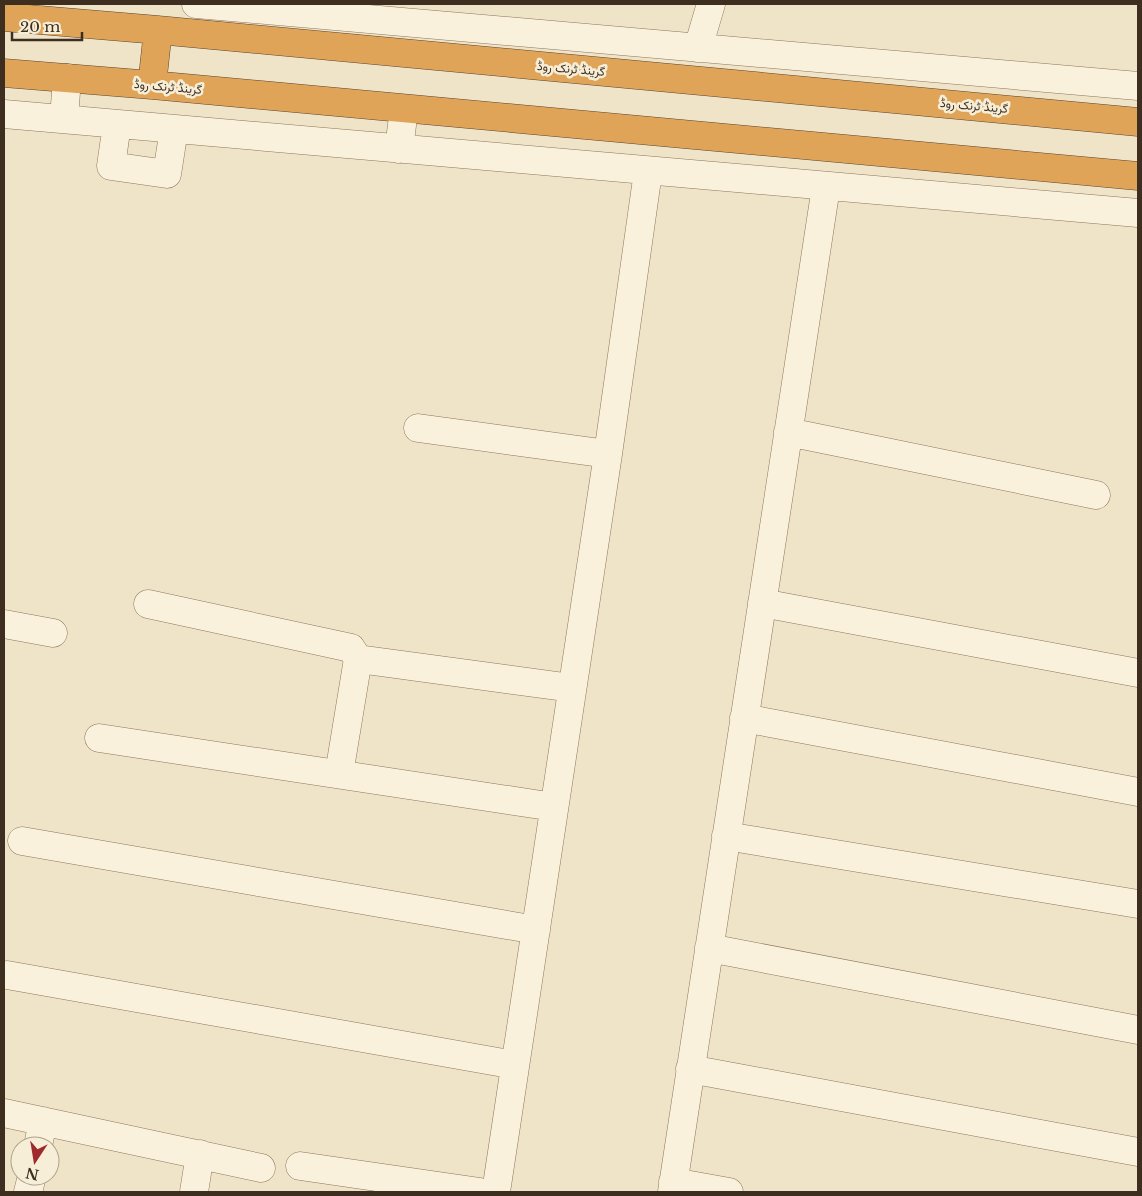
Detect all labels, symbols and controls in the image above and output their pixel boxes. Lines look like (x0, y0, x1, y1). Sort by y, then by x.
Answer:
scale bar (12, 10, 82, 42)
text: 20 m (20, 17, 60, 36)
street label: گرینڈ ٹرنک روڈ (536, 58, 606, 80)
street label: گرینڈ ٹرنک روڈ (133, 76, 203, 98)
street label: گرینڈ ٹرنک روڈ (939, 95, 1009, 117)
north arrow (10, 1136, 60, 1186)
text: N (24, 1164, 41, 1184)

